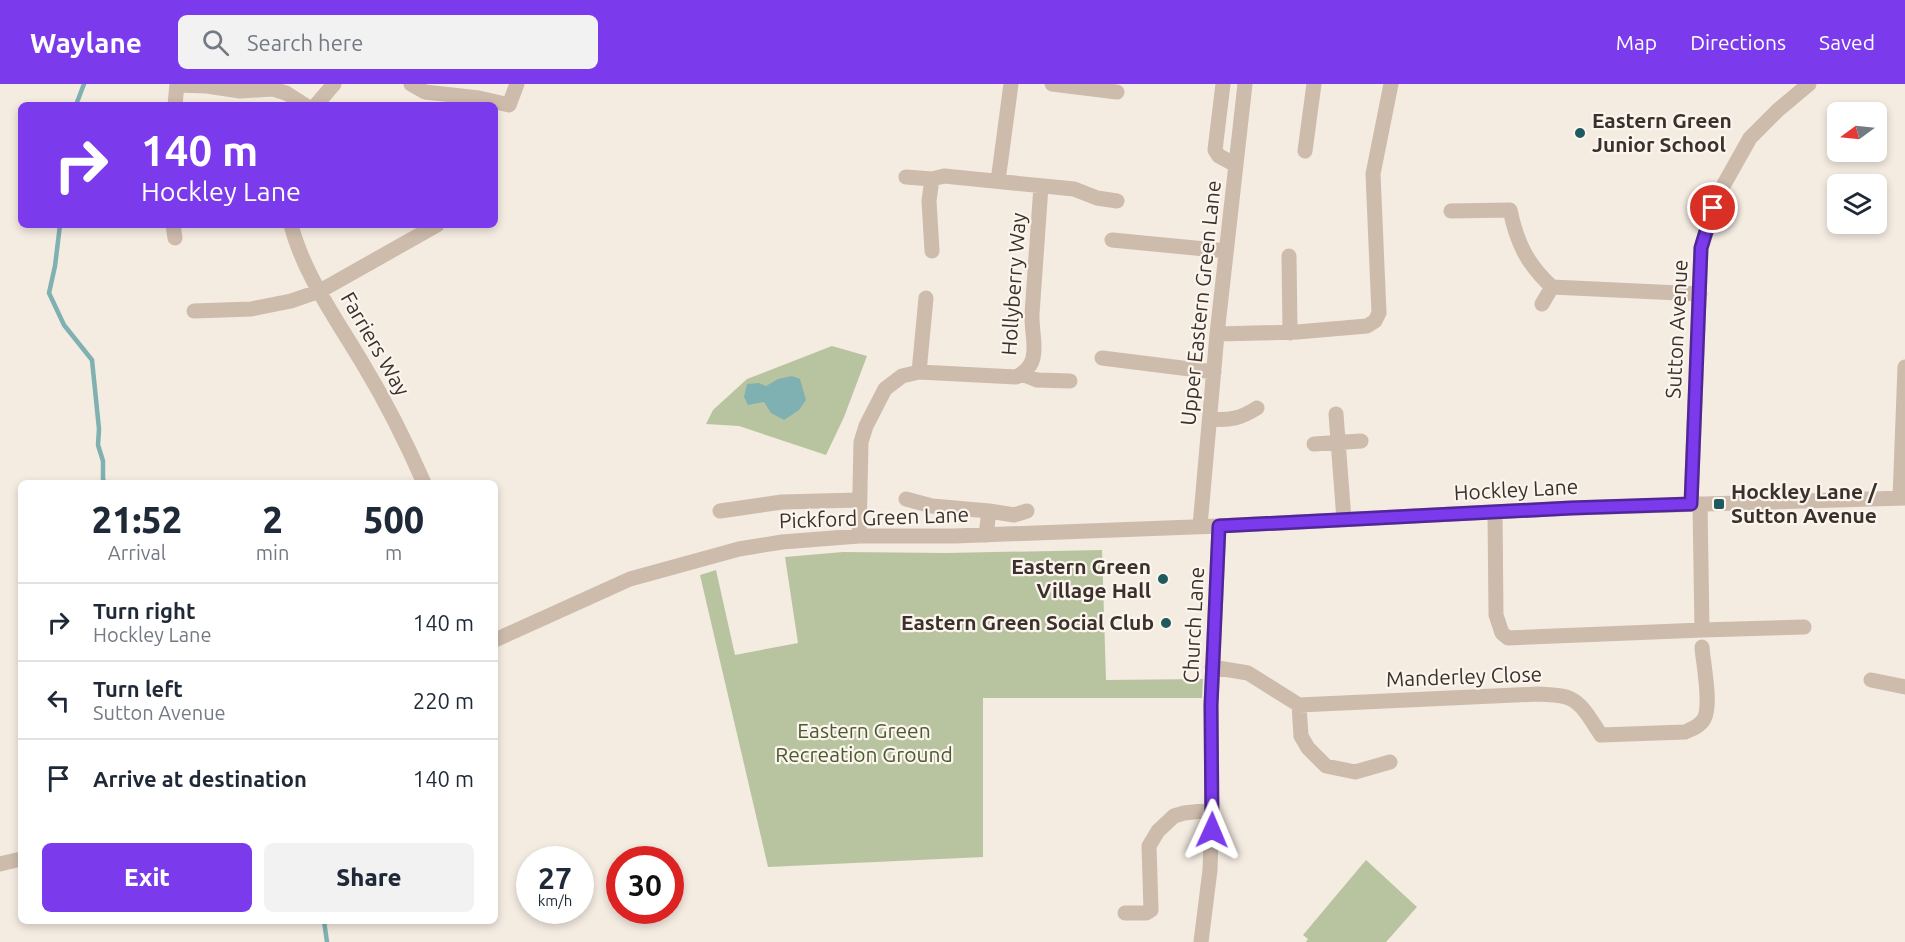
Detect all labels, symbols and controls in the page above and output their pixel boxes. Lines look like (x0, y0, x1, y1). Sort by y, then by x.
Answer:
search box (178, 15, 598, 69)
icon: search (199, 26, 232, 59)
text: Waylane (30, 27, 142, 58)
text: Search here (247, 30, 363, 55)
text: Map (1616, 30, 1657, 54)
text: Directions (1690, 30, 1786, 54)
text: Saved (1819, 30, 1875, 54)
north arrow (1827, 102, 1887, 162)
map controls (1827, 102, 1887, 234)
place label: Eastern Green Junior School (1592, 108, 1732, 156)
icon: right (42, 126, 120, 204)
marker: Eastern Green Junior School (1573, 126, 1587, 140)
text: 140 m (141, 127, 258, 174)
button: layers (1827, 174, 1887, 234)
text: Hockley Lane (141, 176, 301, 206)
street label: Upper Eastern Green Lane (1175, 179, 1225, 427)
pin (1687, 182, 1738, 233)
icon: arrive (1696, 191, 1729, 224)
street label: Hollyberry Way (996, 212, 1030, 356)
street label: Sutton Avenue (1660, 259, 1692, 399)
street label: Farriers Way (337, 288, 415, 399)
street label: Hockley Lane (1453, 474, 1579, 504)
place label: Hockley Lane / Sutton Avenue (1731, 479, 1878, 527)
marker: Hockley Lane / Sutton Avenue (1712, 497, 1726, 511)
text: 21:52 (92, 499, 182, 540)
text: 2 (262, 499, 283, 540)
text: 500 (363, 499, 424, 540)
street label: Pickford Green Lane (778, 502, 969, 532)
text: Arrival (108, 541, 166, 564)
text: min (256, 541, 289, 564)
text: m (385, 541, 402, 564)
place label: Eastern Green Village Hall (1011, 554, 1151, 602)
street label: Church Lane (1178, 566, 1208, 684)
marker: Eastern Green Village Hall (1156, 572, 1170, 586)
text: Turn right (93, 598, 195, 623)
icon: right (42, 606, 75, 639)
text: 140 m (413, 610, 474, 635)
place label: Eastern Green Social Club (901, 610, 1154, 634)
marker: Eastern Green Social Club (1159, 616, 1173, 630)
text: Hockley Lane (93, 623, 211, 646)
street label: Manderley Close (1385, 661, 1542, 691)
text: Turn left (93, 676, 183, 701)
icon: left (42, 684, 75, 717)
text: 220 m (413, 688, 474, 713)
text: Sutton Avenue (93, 701, 226, 724)
park label: Eastern Green Recreation Ground (775, 718, 953, 766)
icon: arrive (42, 762, 75, 795)
text: Arrive at destination (93, 766, 307, 791)
text: 140 m (413, 766, 474, 791)
position arrow (1180, 798, 1244, 862)
button: Exit (42, 843, 252, 912)
button: Share (264, 843, 474, 912)
speed limit sign: 30 (606, 846, 684, 924)
text: 27 (538, 861, 572, 895)
text: km/h (538, 892, 572, 909)

